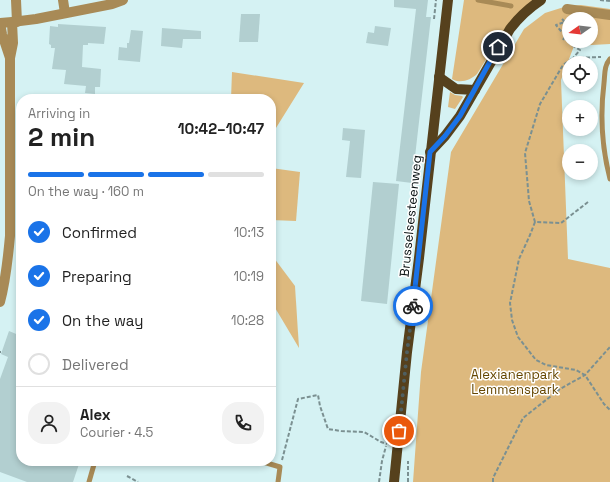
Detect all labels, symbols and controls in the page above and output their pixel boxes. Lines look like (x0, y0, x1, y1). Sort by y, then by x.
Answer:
north arrow (562, 12, 598, 48)
map controls (562, 12, 598, 180)
pin (481, 30, 515, 64)
icon: home (487, 36, 509, 58)
button: locate (562, 56, 598, 92)
button: + (562, 100, 598, 136)
text: Arriving in (28, 105, 90, 122)
text: 10:42–10:47 (178, 119, 264, 138)
text: 2 min (28, 120, 95, 154)
button: − (562, 144, 598, 180)
street label: Brusselsesteenweg (396, 154, 425, 278)
text: On the way · 160 m (28, 183, 144, 200)
icon: check (28, 221, 50, 243)
text: Confirmed (62, 223, 137, 242)
text: 10:13 (234, 224, 264, 241)
icon: check (28, 265, 50, 287)
text: Preparing (62, 267, 132, 286)
text: 10:19 (234, 268, 264, 285)
courier (393, 286, 433, 326)
icon: bike (402, 295, 424, 317)
icon: check (28, 309, 50, 331)
text: On the way (62, 311, 143, 330)
text: 10:28 (231, 312, 264, 329)
text: Delivered (62, 355, 129, 374)
park label: Alexianenpark Lemmenspark (471, 366, 559, 398)
button: person (28, 402, 70, 444)
button: phone (222, 402, 264, 444)
text: Alex (80, 405, 111, 424)
pin (382, 414, 416, 448)
icon: bag (388, 420, 410, 442)
text: Courier · 4.5 (80, 424, 153, 441)

